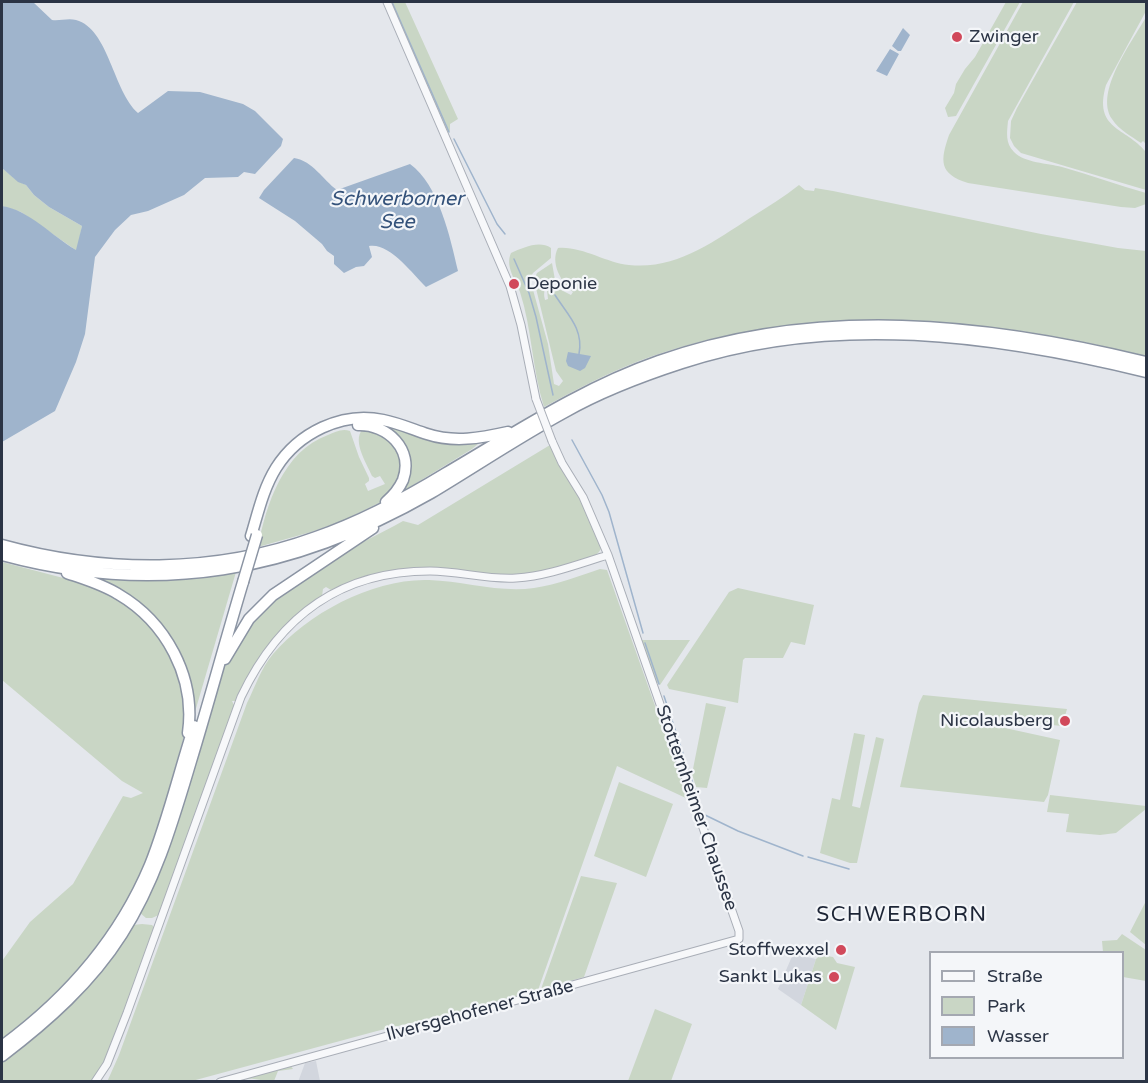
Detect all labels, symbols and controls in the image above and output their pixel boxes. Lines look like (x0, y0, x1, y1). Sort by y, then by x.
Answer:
place label: Zwinger (969, 26, 1039, 48)
marker: Zwinger (950, 30, 964, 44)
water label: Schwerborner See (330, 188, 464, 235)
place label: Deponie (526, 273, 597, 295)
marker: Deponie (507, 277, 521, 291)
street label: Stotternheimer Chaussee (651, 702, 741, 914)
place label: Nicolausberg (940, 710, 1053, 732)
marker: Nicolausberg (1058, 714, 1072, 728)
district label: SCHWERBORN (816, 902, 988, 928)
place label: Stoffwexxel (728, 939, 829, 961)
marker: Stoffwexxel (834, 943, 848, 957)
legend (929, 951, 1124, 1059)
text: Straße (987, 965, 1043, 987)
place label: Sankt Lukas (719, 966, 822, 988)
marker: Sankt Lukas (827, 970, 841, 984)
street label: Ilversgehofener Straße (384, 976, 576, 1046)
text: Park (987, 995, 1025, 1017)
text: Wasser (987, 1025, 1049, 1047)

